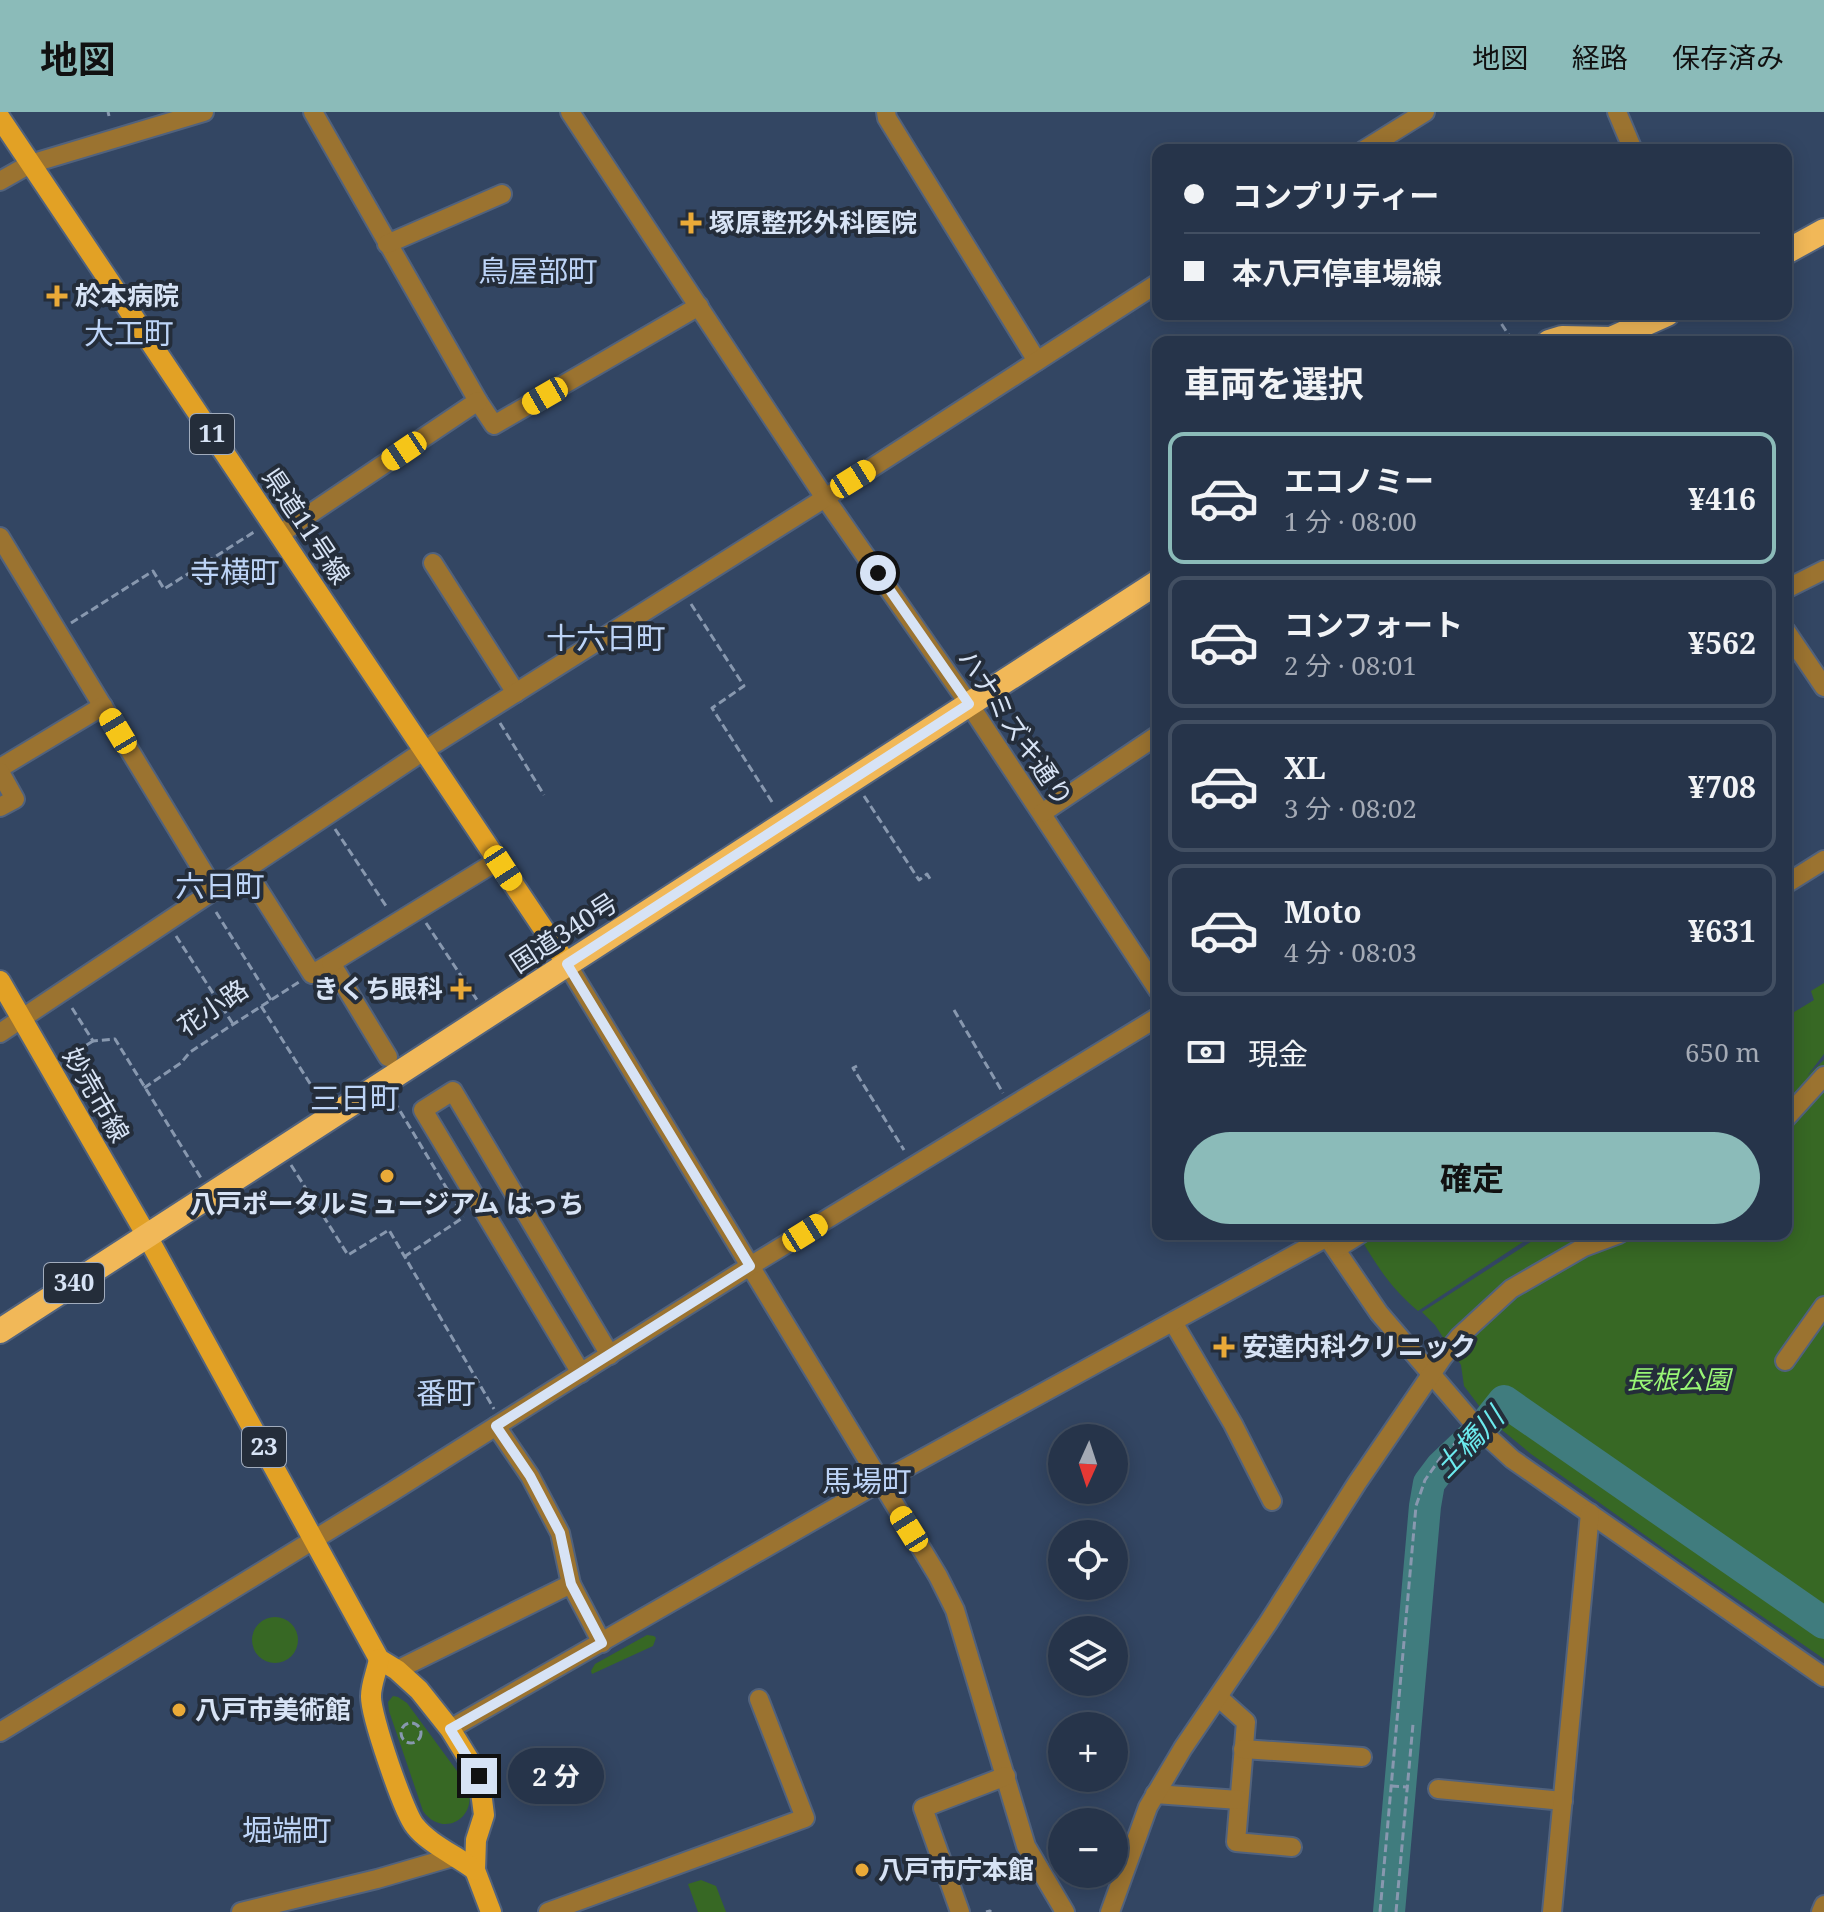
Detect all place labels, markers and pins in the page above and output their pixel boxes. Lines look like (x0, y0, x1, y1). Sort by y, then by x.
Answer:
place label: 塚原整形外科医院 (709, 204, 917, 240)
marker: 塚原整形外科医院 (680, 212, 702, 234)
place label: 於本病院 (75, 277, 179, 313)
marker: 於本病院 (46, 285, 68, 307)
place label: きくち眼科 (313, 970, 443, 1006)
marker: きくち眼科 (450, 978, 472, 1000)
marker: 八戸ポータルミュージアム はっち (378, 1167, 396, 1185)
place label: 八戸ポータルミュージアム はっち (190, 1185, 584, 1221)
place label: 安達内科クリニック (1242, 1328, 1476, 1364)
marker: 安達内科クリニック (1213, 1336, 1235, 1358)
place label: 八戸市美術館 (195, 1691, 351, 1727)
marker: 八戸市美術館 (170, 1701, 188, 1719)
place label: 八戸市庁本館 (878, 1851, 1034, 1887)
marker: 八戸市庁本館 (853, 1861, 871, 1879)

